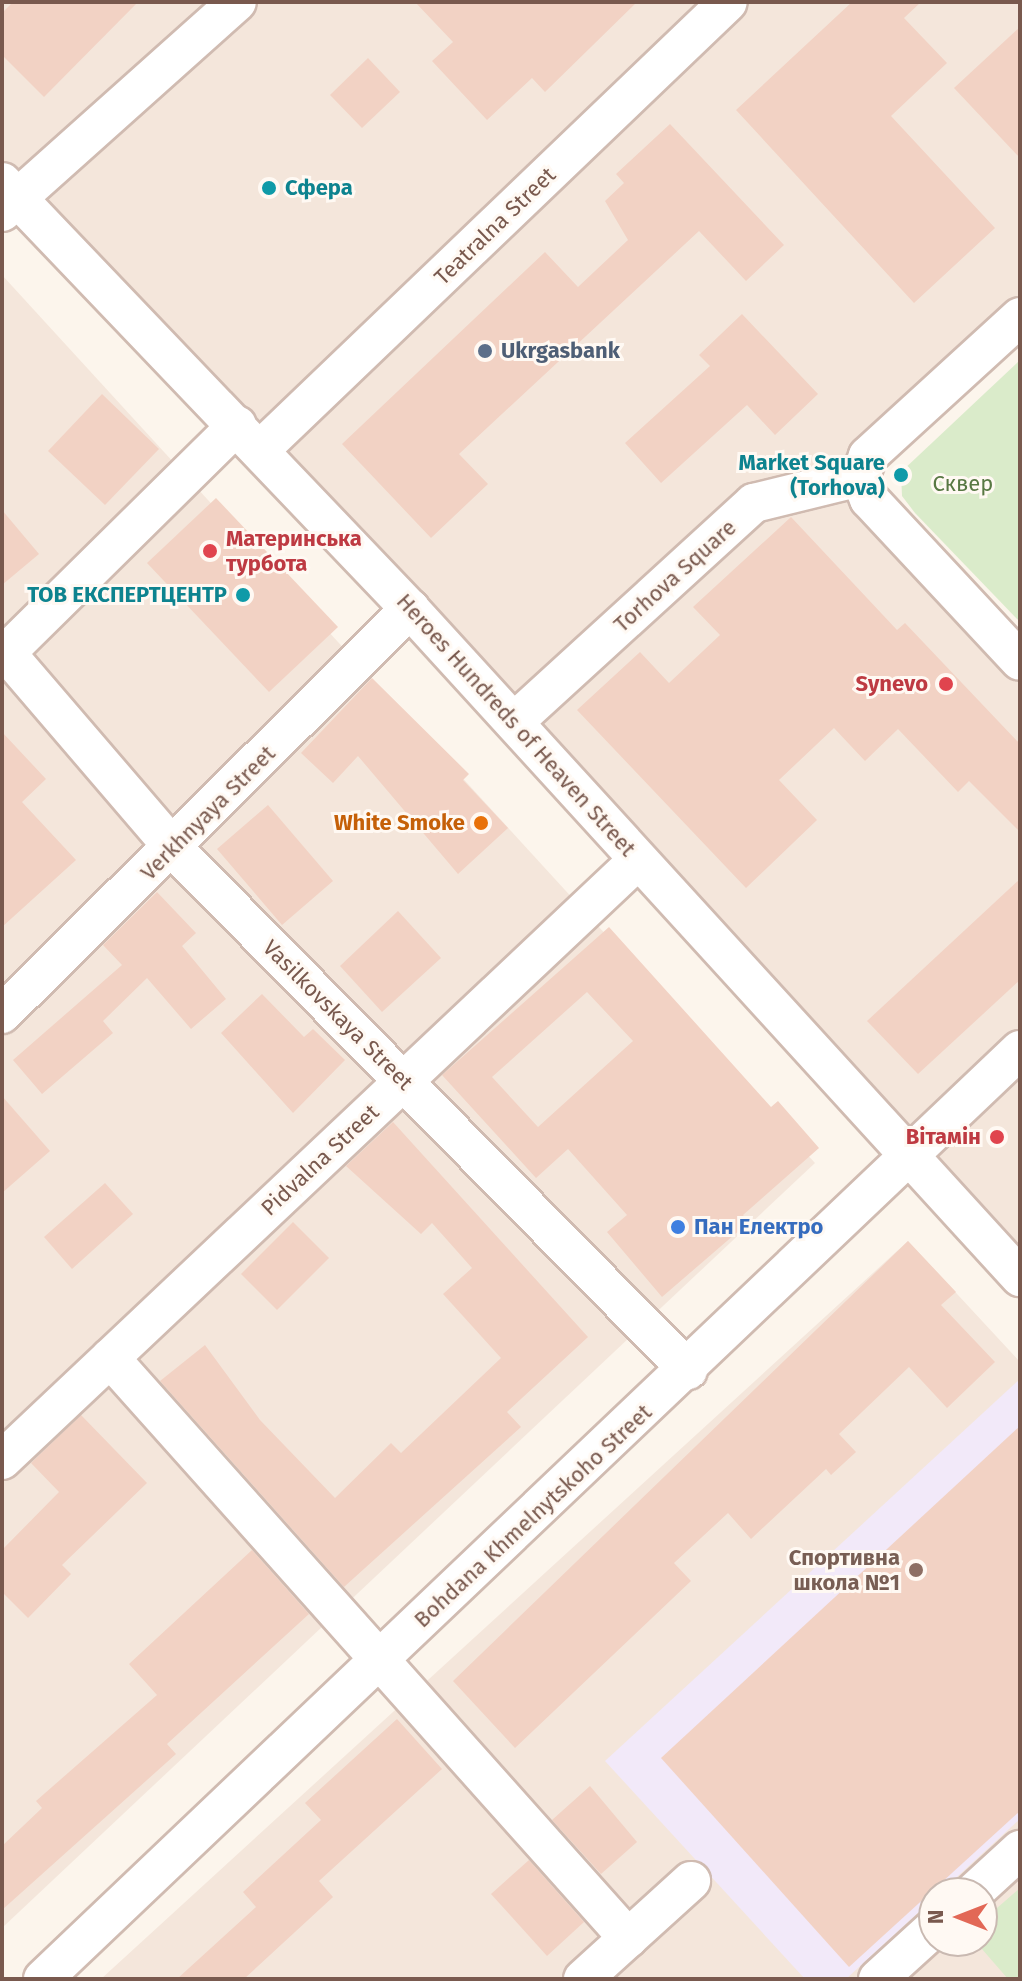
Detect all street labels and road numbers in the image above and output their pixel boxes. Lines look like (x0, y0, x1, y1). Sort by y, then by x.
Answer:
street label: Teatralna Street (429, 162, 561, 290)
street label: Torhova Square (609, 514, 741, 638)
street label: Heroes Hundreds of Heaven Street (391, 588, 641, 862)
street label: Verkhnyaya Street (135, 740, 281, 886)
street label: Vasilkovskaya Street (257, 934, 419, 1096)
street label: Pidvalna Street (256, 1099, 384, 1221)
street label: Bohdana Khmelnytskoho Street (409, 1399, 657, 1633)

